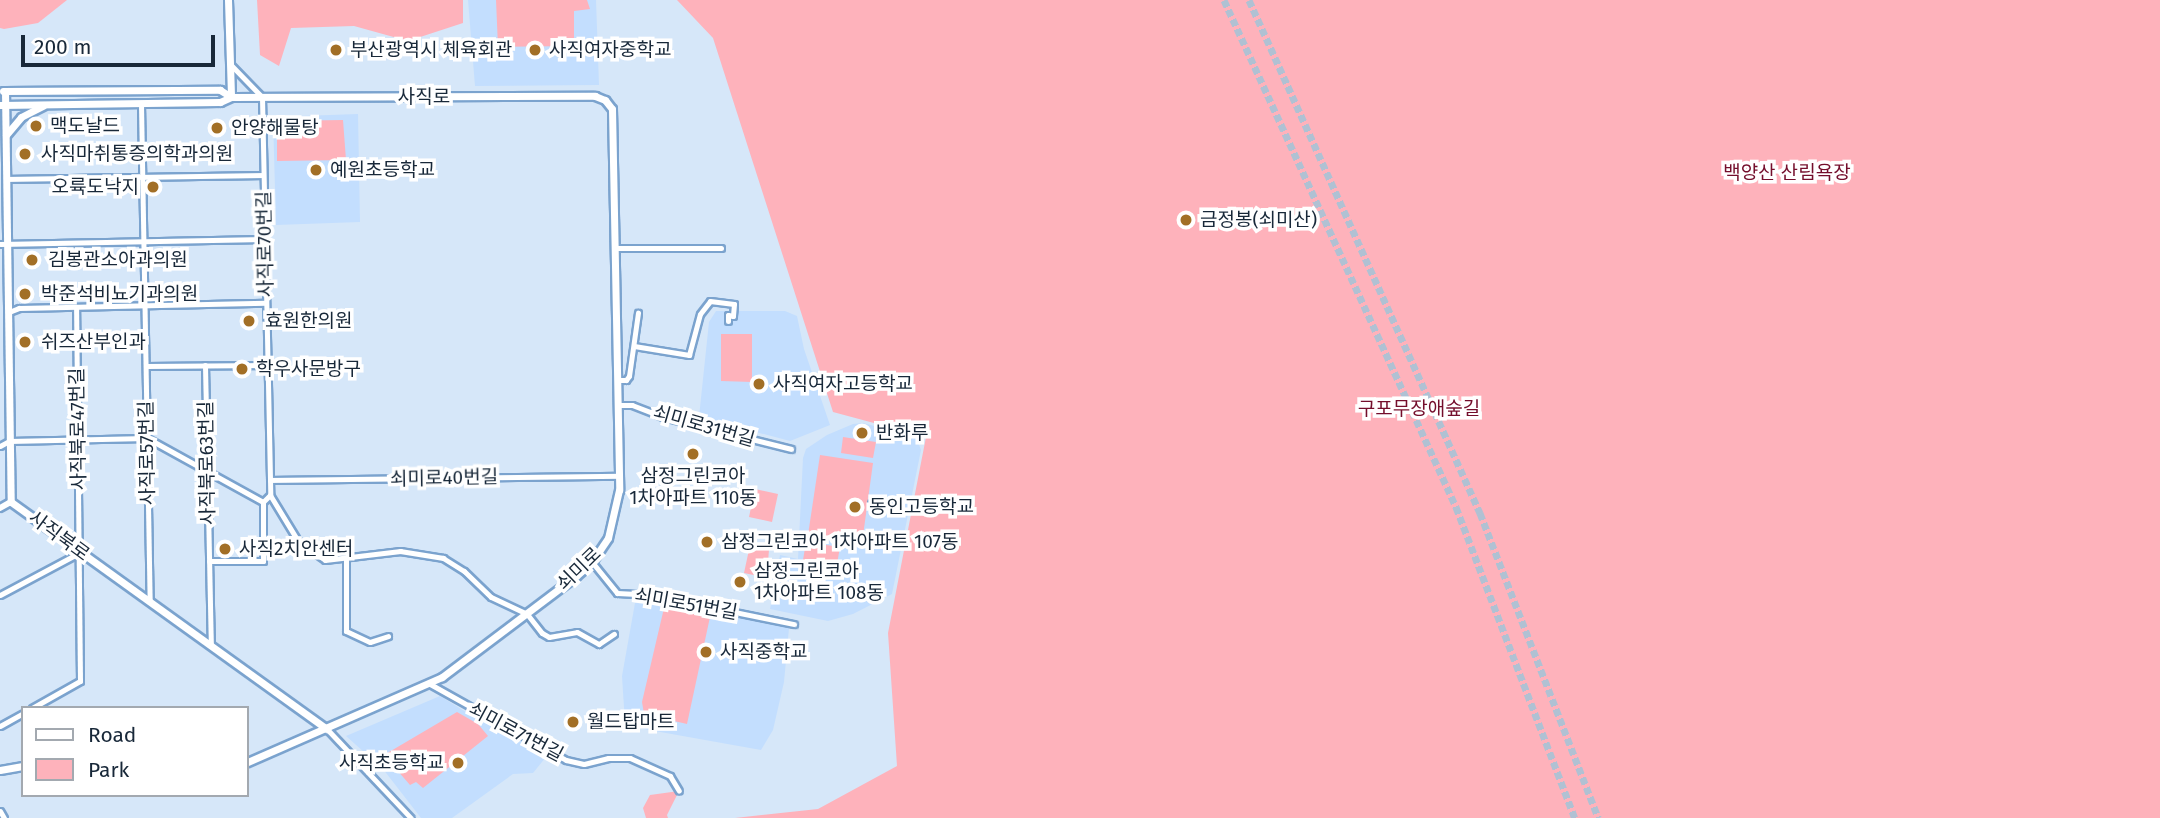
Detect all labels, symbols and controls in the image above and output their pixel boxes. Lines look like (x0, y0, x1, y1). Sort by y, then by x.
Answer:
scale bar (24, 21, 219, 65)
text: 200 m (34, 34, 91, 60)
place label: 부산광역시 체육회관 (350, 39, 512, 61)
place label: 사직여자중학교 (549, 39, 671, 61)
marker: 부산광역시 체육회관 (328, 42, 344, 58)
marker: 사직여자중학교 (527, 42, 543, 58)
street label: 사직로 (398, 86, 450, 108)
place label: 맥도날드 (50, 115, 120, 137)
place label: 안양해물탕 (231, 117, 318, 139)
marker: 맥도날드 (28, 118, 44, 134)
marker: 안양해물탕 (209, 120, 225, 136)
place label: 사직마취통증의학과의원 (41, 143, 233, 165)
marker: 사직마취통증의학과의원 (15, 144, 35, 164)
place label: 예원초등학교 (330, 159, 435, 181)
marker: 예원초등학교 (308, 162, 324, 178)
park label: 백양산 산림욕장 (1723, 162, 1851, 184)
place label: 오륙도낙지 (52, 176, 139, 198)
marker: 오륙도낙지 (145, 179, 161, 195)
street label: 사직로70번길 (253, 191, 277, 297)
place label: 금정봉(쇠미산) (1200, 209, 1317, 231)
marker: 금정봉(쇠미산) (1178, 212, 1194, 228)
place label: 김봉관소아과의원 (48, 249, 188, 271)
marker: 김봉관소아과의원 (22, 250, 42, 270)
place label: 박준석비뇨기과의원 (41, 283, 198, 305)
marker: 박준석비뇨기과의원 (15, 284, 35, 304)
place label: 효원한의원 (265, 310, 352, 332)
marker: 효원한의원 (239, 311, 259, 331)
place label: 쉬즈산부인과 (41, 331, 146, 353)
marker: 쉬즈산부인과 (15, 332, 35, 352)
place label: 학우사문방구 (256, 358, 361, 380)
marker: 학우사문방구 (234, 361, 250, 377)
street label: 사직북로47번길 (66, 367, 90, 491)
place label: 사직여자고등학교 (773, 373, 913, 395)
marker: 사직여자고등학교 (751, 376, 767, 392)
park label: 구포무장애숲길 (1358, 398, 1480, 420)
street label: 사직로57번길 (135, 400, 159, 506)
street label: 사직북로63번길 (195, 401, 219, 525)
street label: 쇠미로31번길 (651, 401, 757, 451)
place label: 반화루 (876, 422, 928, 444)
marker: 반화루 (854, 425, 870, 441)
marker: 삼정그린코아 1차아파트 110동 (685, 446, 701, 462)
place label: 삼정그린코아 1차아파트 110동 (629, 465, 757, 509)
street label: 쇠미로40번길 (390, 466, 498, 490)
place label: 동인고등학교 (869, 496, 974, 518)
marker: 동인고등학교 (847, 499, 863, 515)
street label: 사직북로 (24, 506, 94, 566)
place label: 삼정그린코아 1차아파트 107동 (721, 531, 958, 553)
marker: 삼정그린코아 1차아파트 107동 (699, 534, 715, 550)
place label: 사직2치안센터 (239, 538, 353, 560)
marker: 사직2치안센터 (217, 541, 233, 557)
street label: 쇠미로 (552, 543, 606, 595)
place label: 삼정그린코아 1차아파트 108동 (754, 560, 884, 604)
marker: 삼정그린코아 1차아파트 108동 (732, 574, 748, 590)
street label: 쇠미로51번길 (633, 584, 739, 624)
place label: 사직중학교 (720, 641, 807, 663)
marker: 사직중학교 (698, 644, 714, 660)
street label: 쇠미로71번길 (465, 698, 567, 766)
legend (21, 706, 248, 797)
place label: 월드탑마트 (587, 711, 674, 733)
marker: 월드탑마트 (565, 714, 581, 730)
text: Road (88, 722, 136, 748)
place label: 사직초등학교 (339, 752, 444, 774)
marker: 사직초등학교 (450, 755, 466, 771)
text: Park (88, 757, 129, 783)

